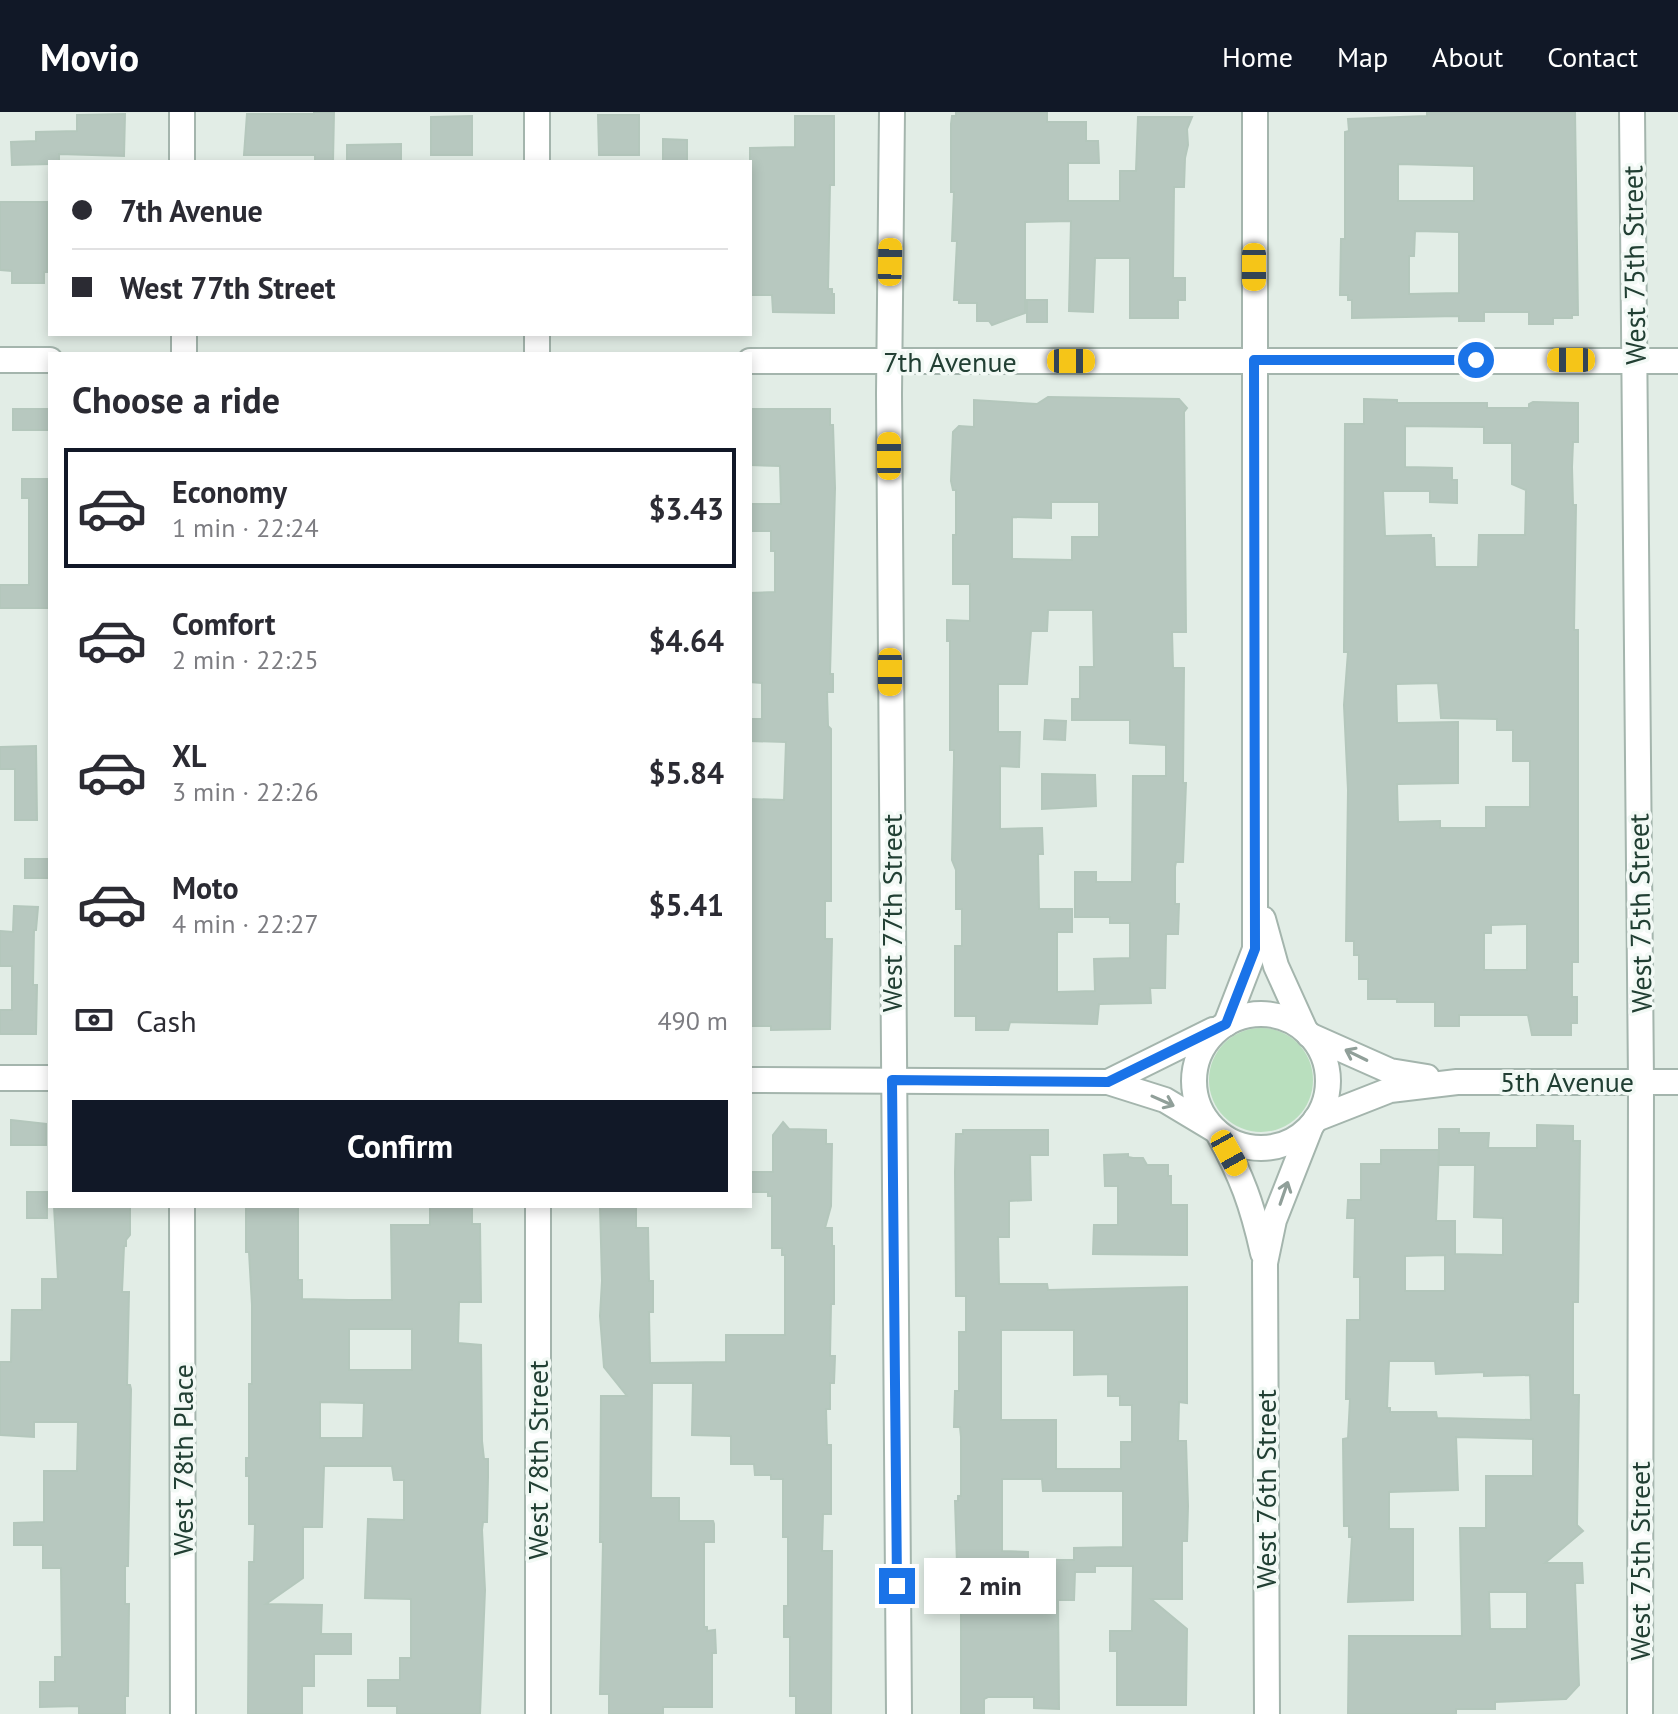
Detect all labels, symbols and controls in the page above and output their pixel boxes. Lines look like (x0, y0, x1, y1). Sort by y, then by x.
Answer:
text: Movio (40, 32, 139, 81)
text: Home (1222, 38, 1293, 75)
text: Map (1337, 38, 1388, 75)
text: About (1432, 38, 1503, 75)
text: Contact (1547, 38, 1638, 75)
street label: West 75th Street (1613, 165, 1654, 365)
text: 7th Avenue (120, 191, 263, 230)
car (878, 238, 902, 286)
car (1242, 243, 1266, 291)
text: West 77th Street (120, 268, 335, 307)
route start (1458, 342, 1494, 378)
street label: 7th Avenue (883, 343, 1017, 380)
car (1547, 348, 1595, 372)
car (1047, 349, 1095, 373)
text: Choose a ride (72, 376, 280, 423)
car (877, 432, 901, 480)
icon: car (76, 472, 148, 544)
text: Economy (172, 472, 287, 511)
text: $3.43 (649, 489, 724, 528)
text: 1 min · 22:24 (172, 511, 319, 544)
icon: car (76, 604, 148, 676)
text: Comfort (172, 604, 275, 643)
text: $4.64 (649, 621, 724, 660)
text: 2 min · 22:25 (172, 643, 319, 676)
car (878, 648, 902, 696)
icon: car (76, 736, 148, 808)
text: XL (172, 736, 206, 775)
text: $5.84 (649, 753, 724, 792)
text: 3 min · 22:26 (172, 775, 319, 808)
street label: West 77th Street (873, 813, 910, 1012)
street label: West 75th Street (1619, 813, 1660, 1013)
icon: car (76, 868, 148, 940)
text: Moto (172, 868, 239, 907)
text: $5.41 (649, 885, 724, 924)
text: 4 min · 22:27 (172, 907, 319, 940)
icon: cash (72, 998, 116, 1042)
text: Cash (136, 1001, 197, 1040)
text: 490 m (657, 1004, 728, 1037)
one-way arrow (1344, 1047, 1368, 1062)
street label: 5th Avenue (1500, 1063, 1634, 1100)
one-way arrow (1151, 1095, 1175, 1110)
button: Confirm (72, 1100, 728, 1192)
car (1207, 1126, 1251, 1180)
one-way arrow (1277, 1181, 1292, 1206)
street label: West 78th Street (519, 1360, 556, 1560)
street label: West 78th Place (164, 1364, 201, 1556)
street label: West 76th Street (1247, 1389, 1284, 1589)
street label: West 75th Street (1621, 1461, 1658, 1661)
callout: 2 min (925, 1558, 1057, 1614)
route end (879, 1568, 915, 1604)
text: 2 min (958, 1569, 1022, 1602)

